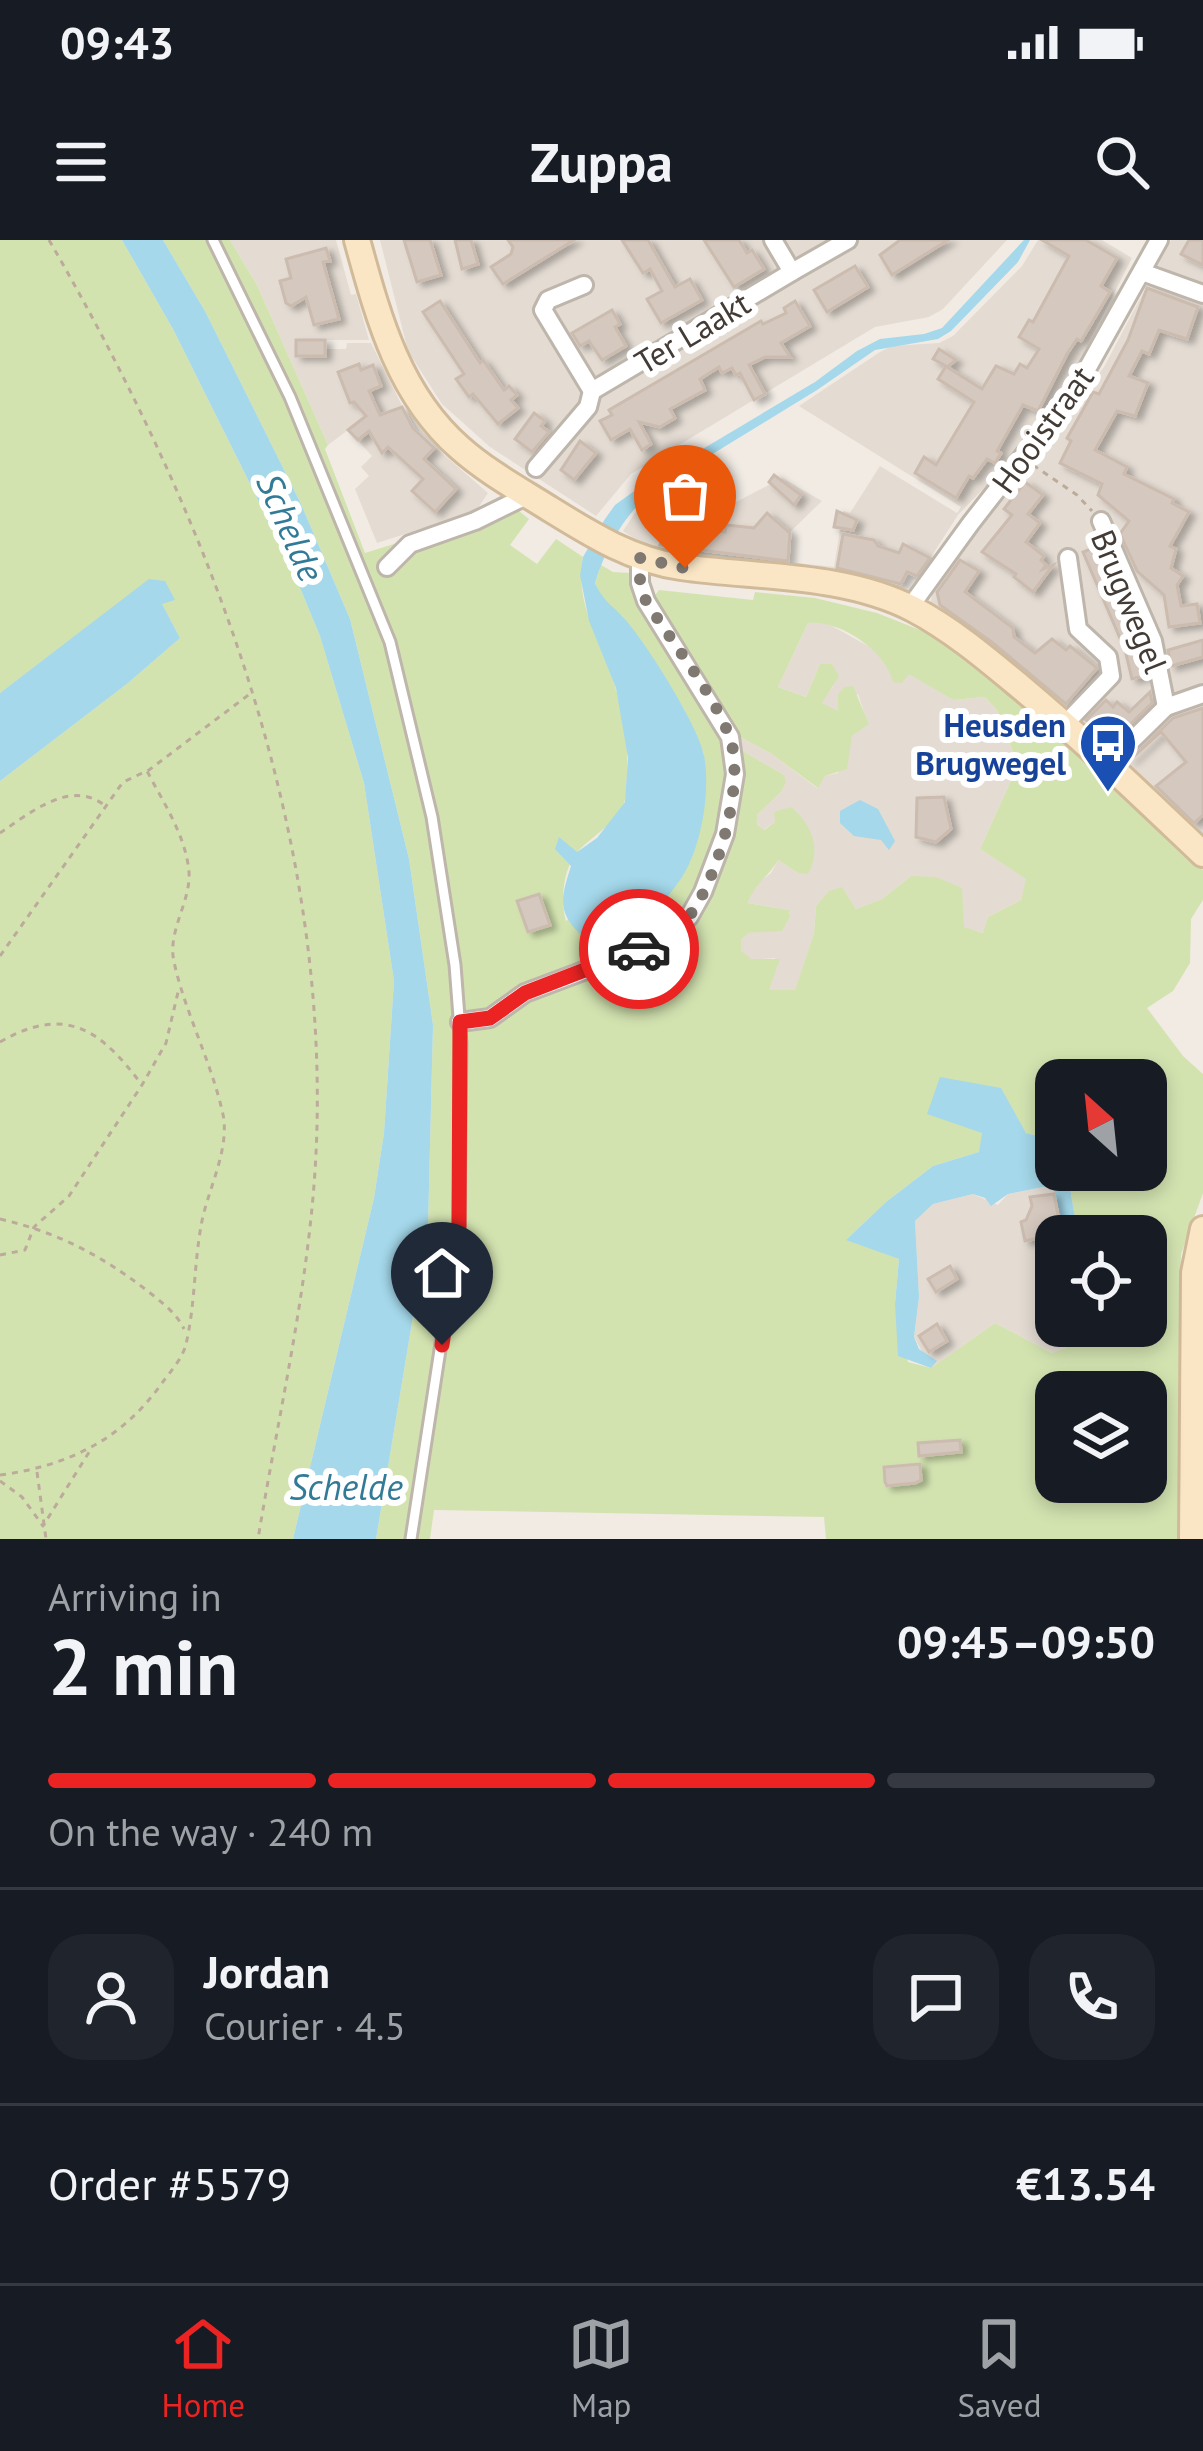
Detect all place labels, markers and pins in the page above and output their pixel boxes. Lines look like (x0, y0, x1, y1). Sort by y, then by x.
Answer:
pin (634, 445, 736, 568)
place label: Heusden Brugwegel (915, 703, 1066, 784)
bus stop icon: Heusden Brugwegel (1077, 712, 1139, 794)
pin (391, 1222, 493, 1345)

